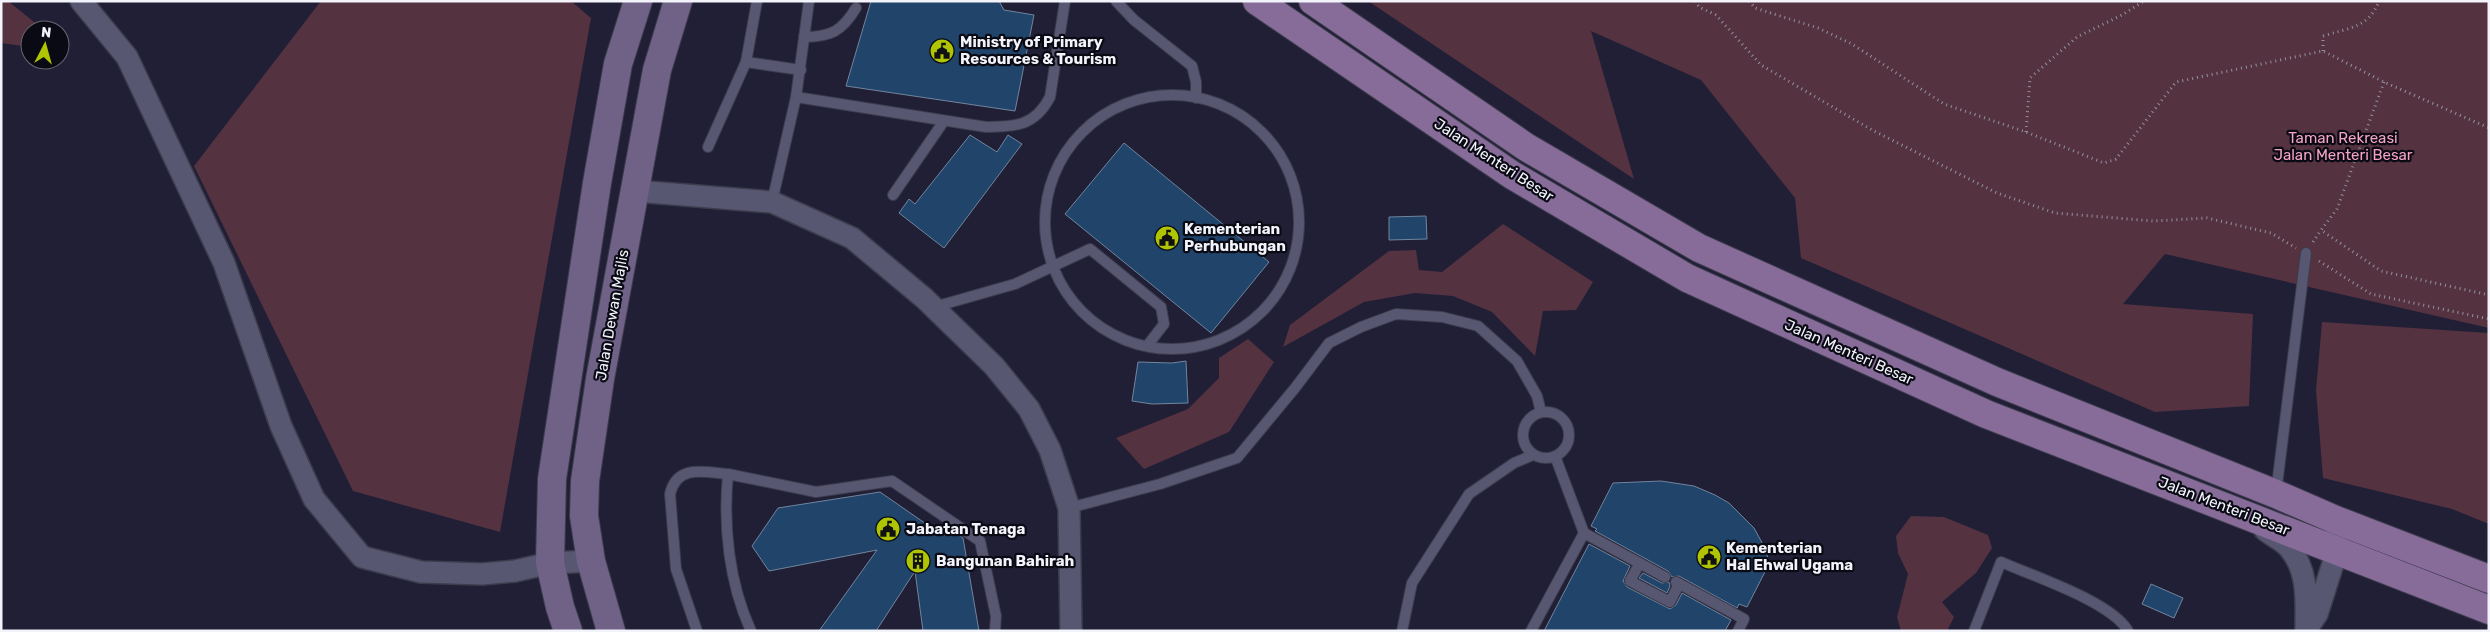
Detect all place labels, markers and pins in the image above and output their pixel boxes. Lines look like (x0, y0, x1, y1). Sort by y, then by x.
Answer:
place label: Ministry of Primary Resources & Tourism (960, 33, 1116, 68)
public building icon: Ministry of Primary Resources & Tourism (929, 38, 955, 64)
place label: Kementerian Perhubungan (1184, 220, 1286, 255)
public building icon: Kementerian Perhubungan (1154, 225, 1180, 251)
public building icon: Jabatan Tenaga (875, 516, 901, 542)
place label: Jabatan Tenaga (906, 520, 1026, 538)
place label: Kementerian Hal Ehwal Ugama (1726, 539, 1853, 574)
public building icon: Kementerian Hal Ehwal Ugama (1696, 544, 1722, 570)
building icon: Bangunan Bahirah (905, 548, 931, 574)
place label: Bangunan Bahirah (936, 552, 1074, 570)

